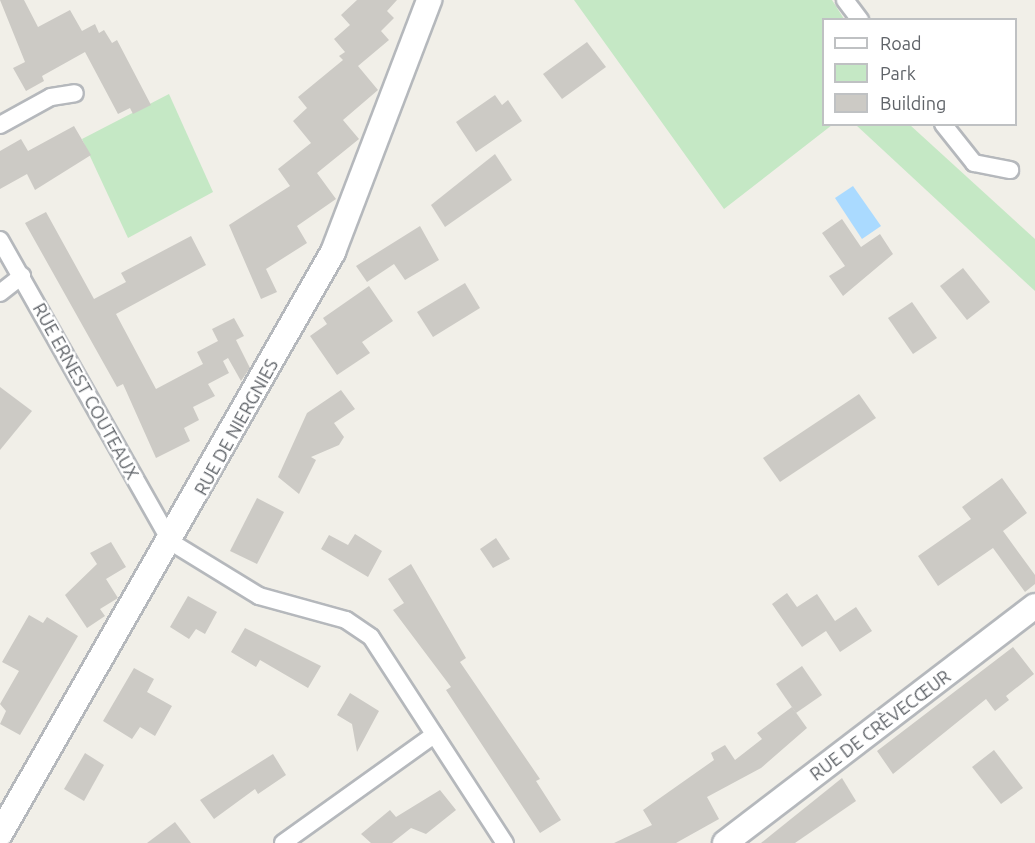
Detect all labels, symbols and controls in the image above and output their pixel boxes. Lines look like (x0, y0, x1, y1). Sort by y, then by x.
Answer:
legend (822, 18, 1017, 126)
text: Road (880, 33, 922, 53)
text: Park (880, 63, 916, 83)
text: Building (880, 93, 946, 113)
street label: RUE ERNEST COUTEAUX (29, 299, 143, 483)
street label: RUE DE NIERGNIES (190, 355, 282, 499)
street label: RUE DE CRÈVECŒUR (805, 665, 955, 785)

